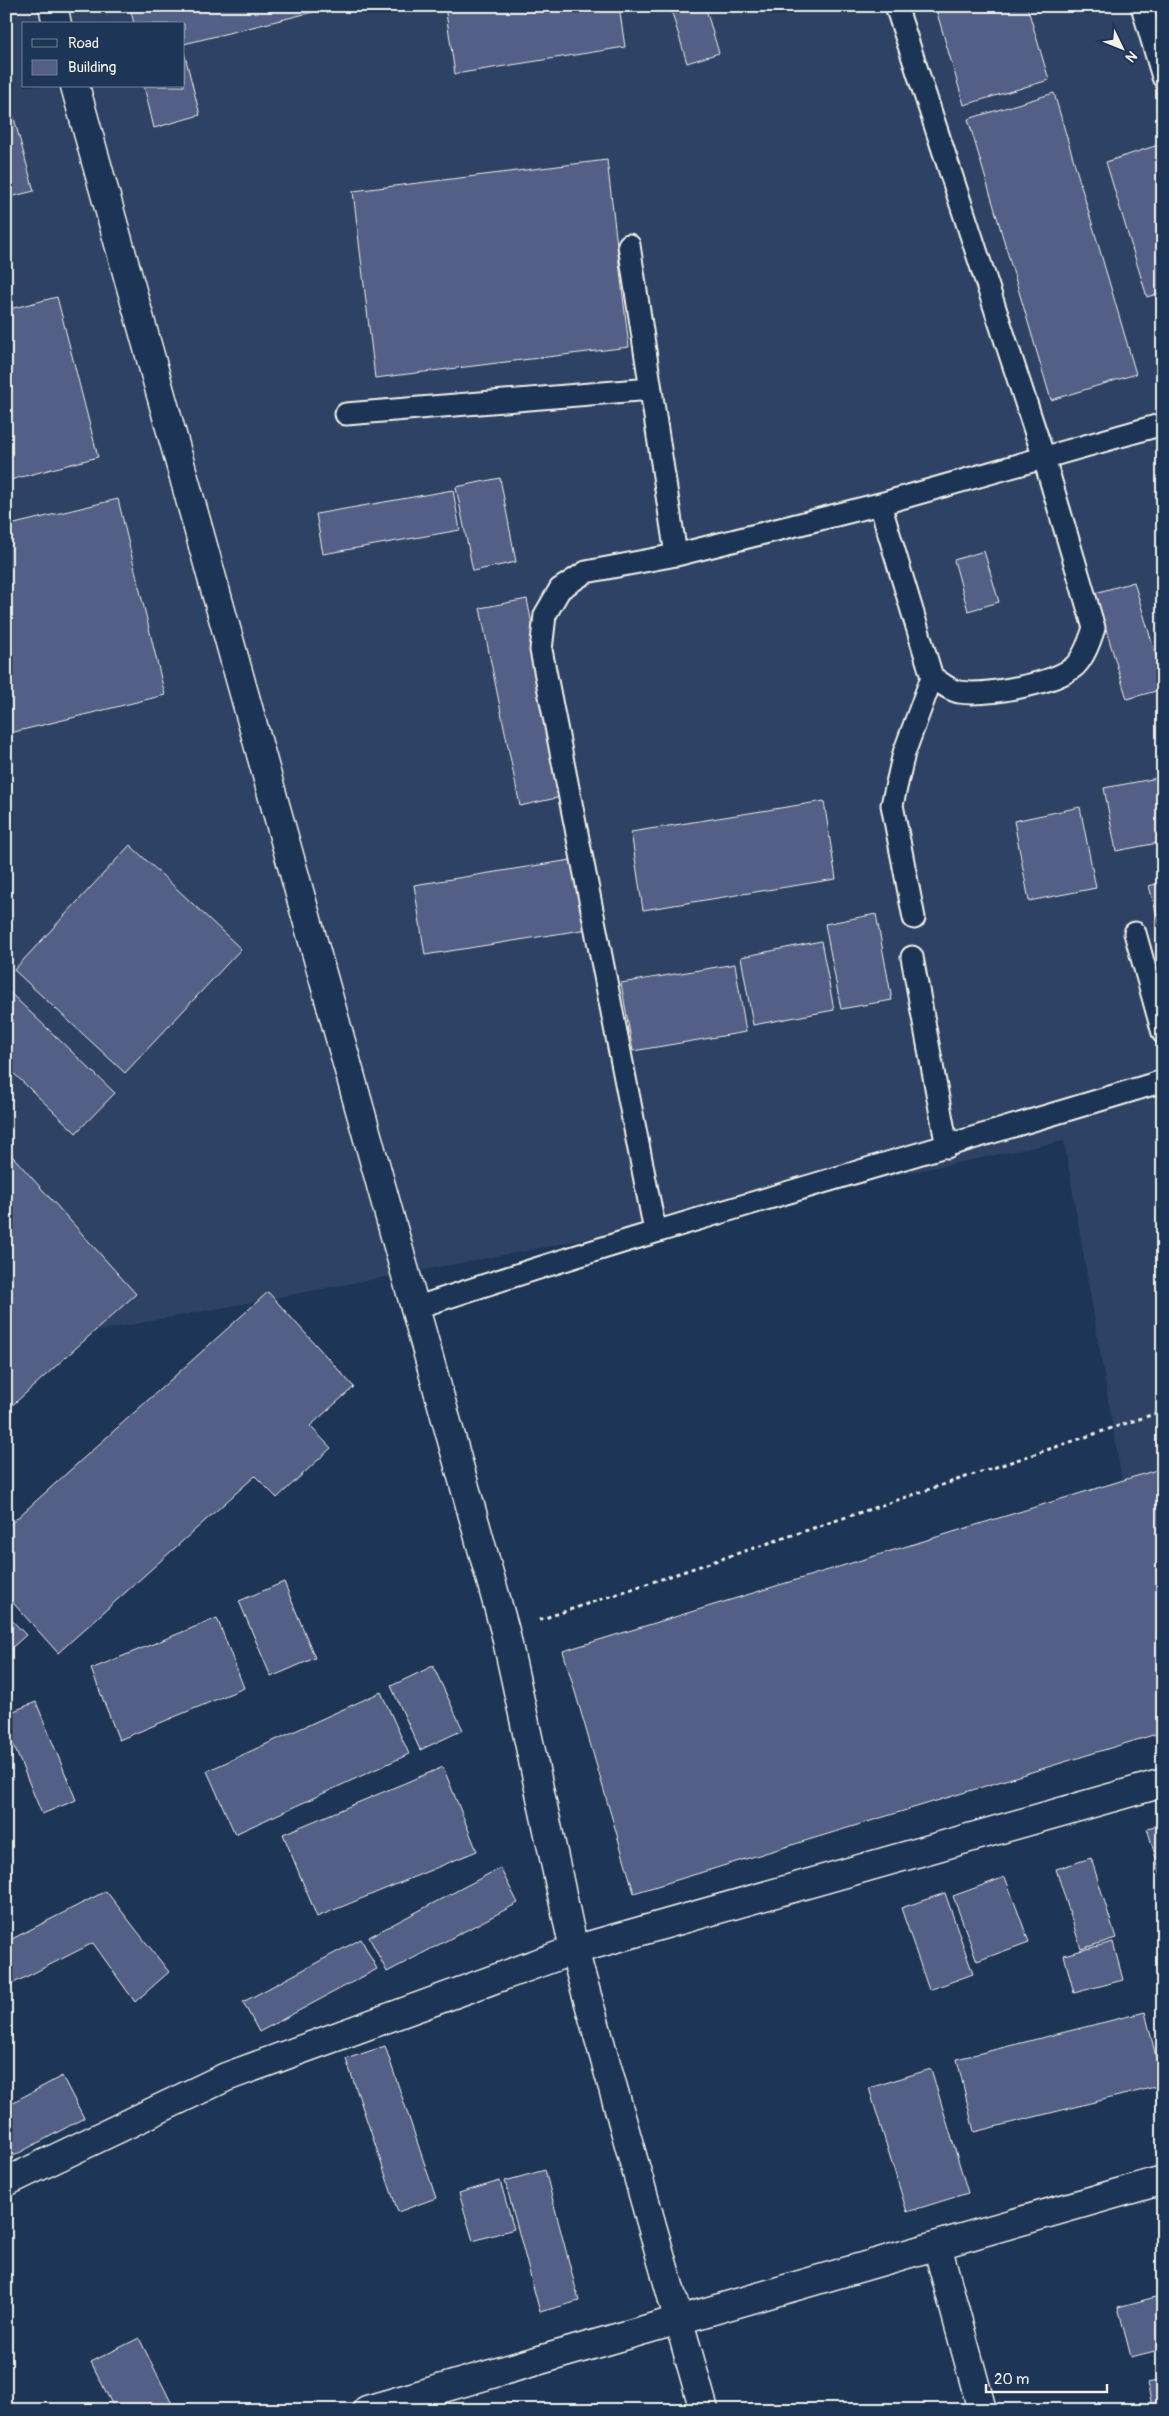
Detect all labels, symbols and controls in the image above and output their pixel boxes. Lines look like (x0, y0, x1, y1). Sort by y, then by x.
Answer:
legend (22, 22, 185, 88)
north arrow (1096, 22, 1146, 72)
text: Road (68, 34, 99, 53)
text: N (1122, 47, 1141, 66)
text: Building (68, 58, 116, 77)
scale bar (986, 2361, 1108, 2393)
text: 20 m (994, 2370, 1029, 2389)

